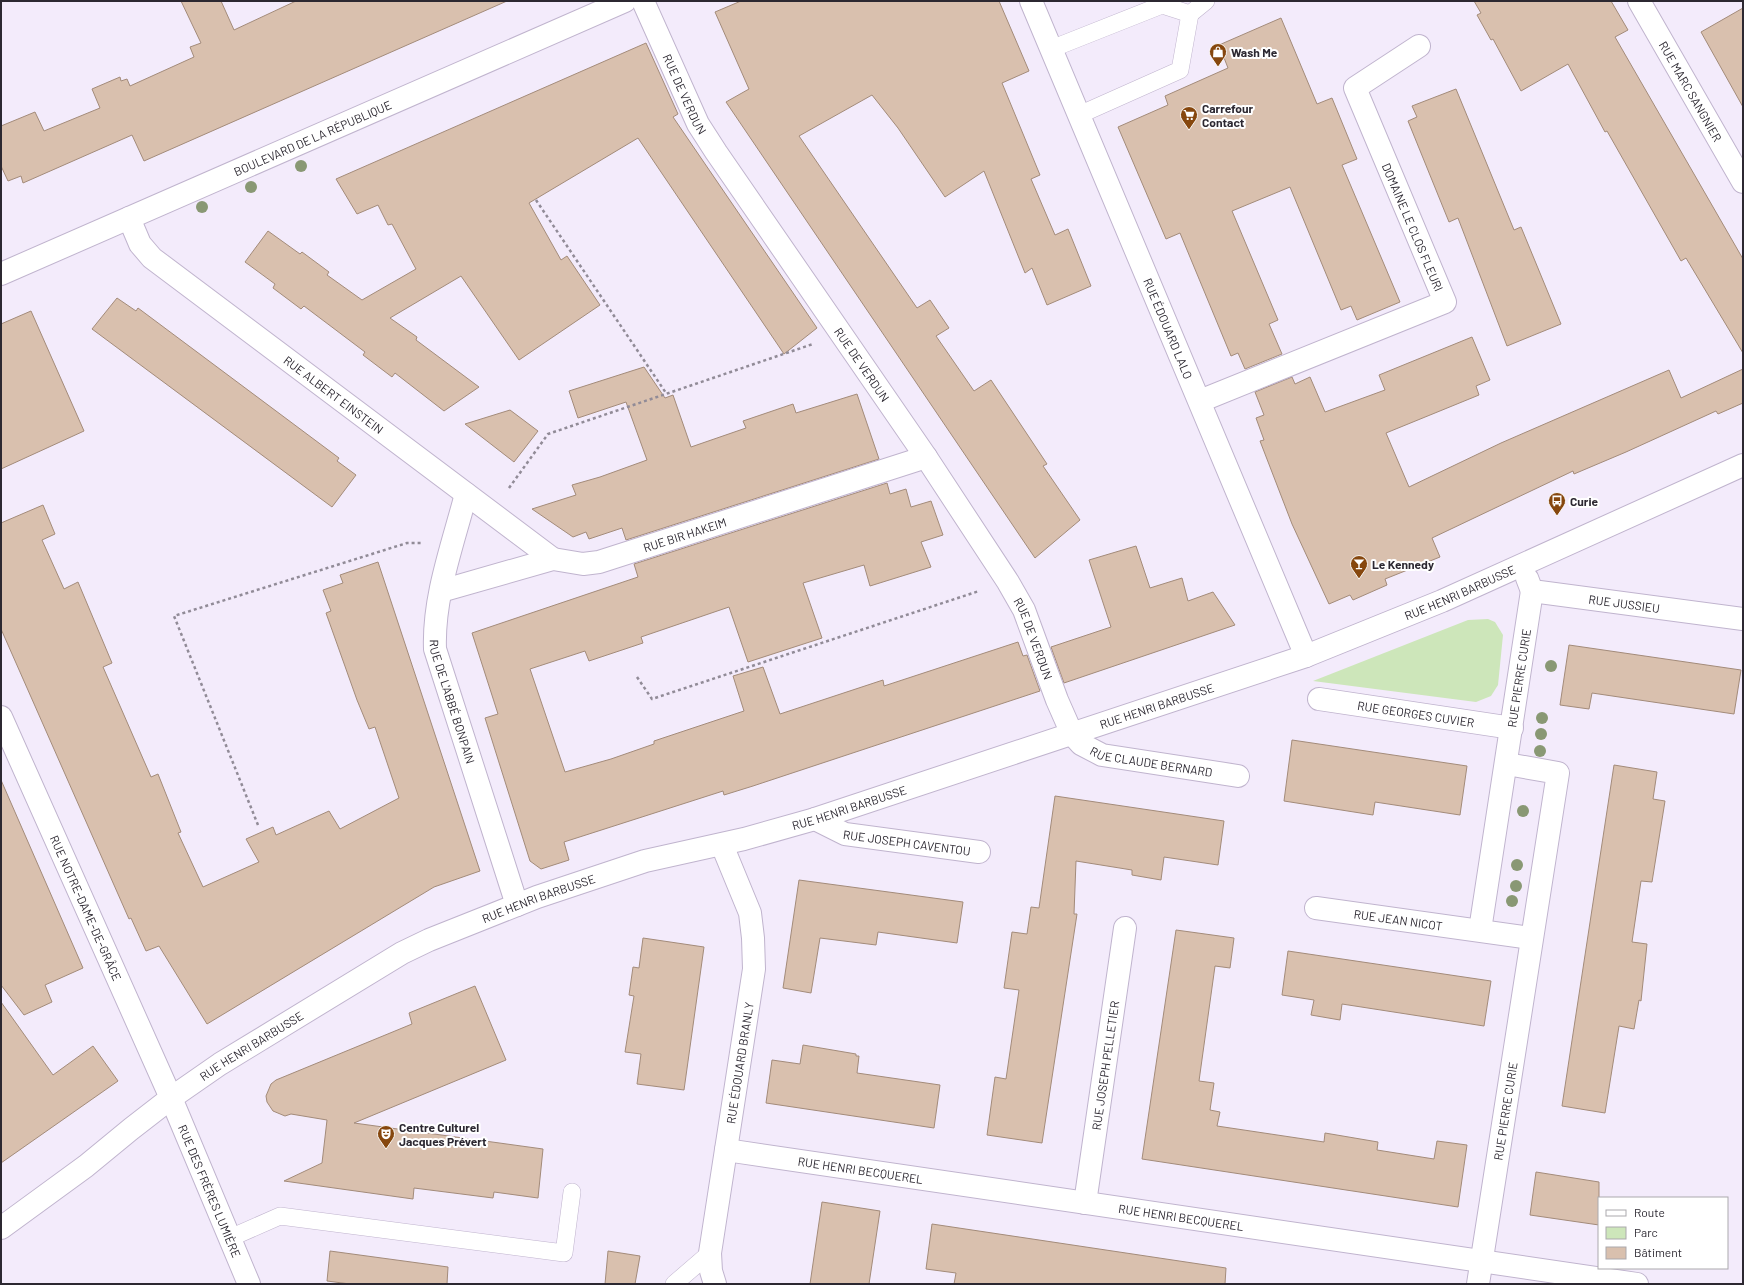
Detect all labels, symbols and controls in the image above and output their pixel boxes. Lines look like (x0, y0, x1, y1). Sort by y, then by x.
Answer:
street label: RUE MARC SANGNIER (1656, 39, 1725, 144)
shop icon: Wash Me (1208, 42, 1228, 67)
place label: Wash Me (1231, 45, 1278, 59)
street label: RUE DE VERDUN (661, 52, 710, 137)
street label: BOULEVARD DE LA RÉPUBLIQUE (232, 97, 393, 178)
place label: Carrefour Contact (1202, 101, 1254, 129)
supermarket icon: Carrefour Contact (1179, 105, 1199, 130)
street label: DOMAINE LE CLOS FLEURI (1380, 161, 1446, 293)
street label: RUE ÉDOUARD LALO (1141, 276, 1196, 381)
street label: RUE DE VERDUN (832, 325, 893, 404)
street label: RUE ALBERT EINSTEIN (281, 353, 386, 436)
bus stop icon: Curie (1547, 491, 1567, 516)
place label: Curie (1570, 494, 1598, 508)
street label: RUE BIR HAKEIM (641, 515, 728, 554)
bar icon: Le Kennedy (1349, 554, 1369, 579)
place label: Le Kennedy (1372, 557, 1434, 571)
street label: RUE HENRI BARBUSSE (1402, 562, 1517, 622)
street label: RUE JUSSIEU (1588, 592, 1661, 615)
street label: RUE DE VERDUN (1011, 595, 1056, 681)
street label: RUE PIERRE CURIE (1504, 628, 1533, 728)
street label: RUE DE L'ABBÉ BONPAIN (428, 640, 478, 765)
street label: RUE HENRI BARBUSSE (1098, 680, 1215, 731)
street label: RUE GEORGES CUVIER (1356, 698, 1475, 729)
street label: RUE CLAUDE BERNARD (1088, 743, 1213, 779)
street label: RUE HENRI BARBUSSE (790, 782, 908, 832)
street label: RUE JOSEPH CAVENTOU (842, 827, 972, 858)
street label: RUE NOTRE-DAME-DE-GRÂCE (48, 833, 125, 983)
street label: RUE HENRI BARBUSSE (480, 871, 597, 925)
street label: RUE JEAN NICOT (1353, 906, 1444, 933)
street label: RUE JOSEPH PELLETIER (1089, 1000, 1121, 1131)
street label: RUE ÉDOUARD BRANLY (723, 1001, 756, 1125)
street label: RUE HENRI BARBUSSE (197, 1008, 306, 1083)
street label: RUE PIERRE CURIE (1490, 1061, 1520, 1161)
place label: Centre Culturel Jacques Prévert (399, 1120, 487, 1148)
street label: RUE DES FRÈRES LUMIÈRE (176, 1122, 244, 1259)
theatre icon: Centre Culturel Jacques Prévert (376, 1124, 396, 1149)
street label: RUE HENRI BECQUEREL (797, 1154, 924, 1186)
legend (1598, 1197, 1728, 1269)
street label: RUE HENRI BECQUEREL (1118, 1201, 1245, 1233)
text: Route (1634, 1205, 1665, 1219)
text: Parc (1634, 1225, 1658, 1239)
text: Bâtiment (1634, 1245, 1682, 1259)

